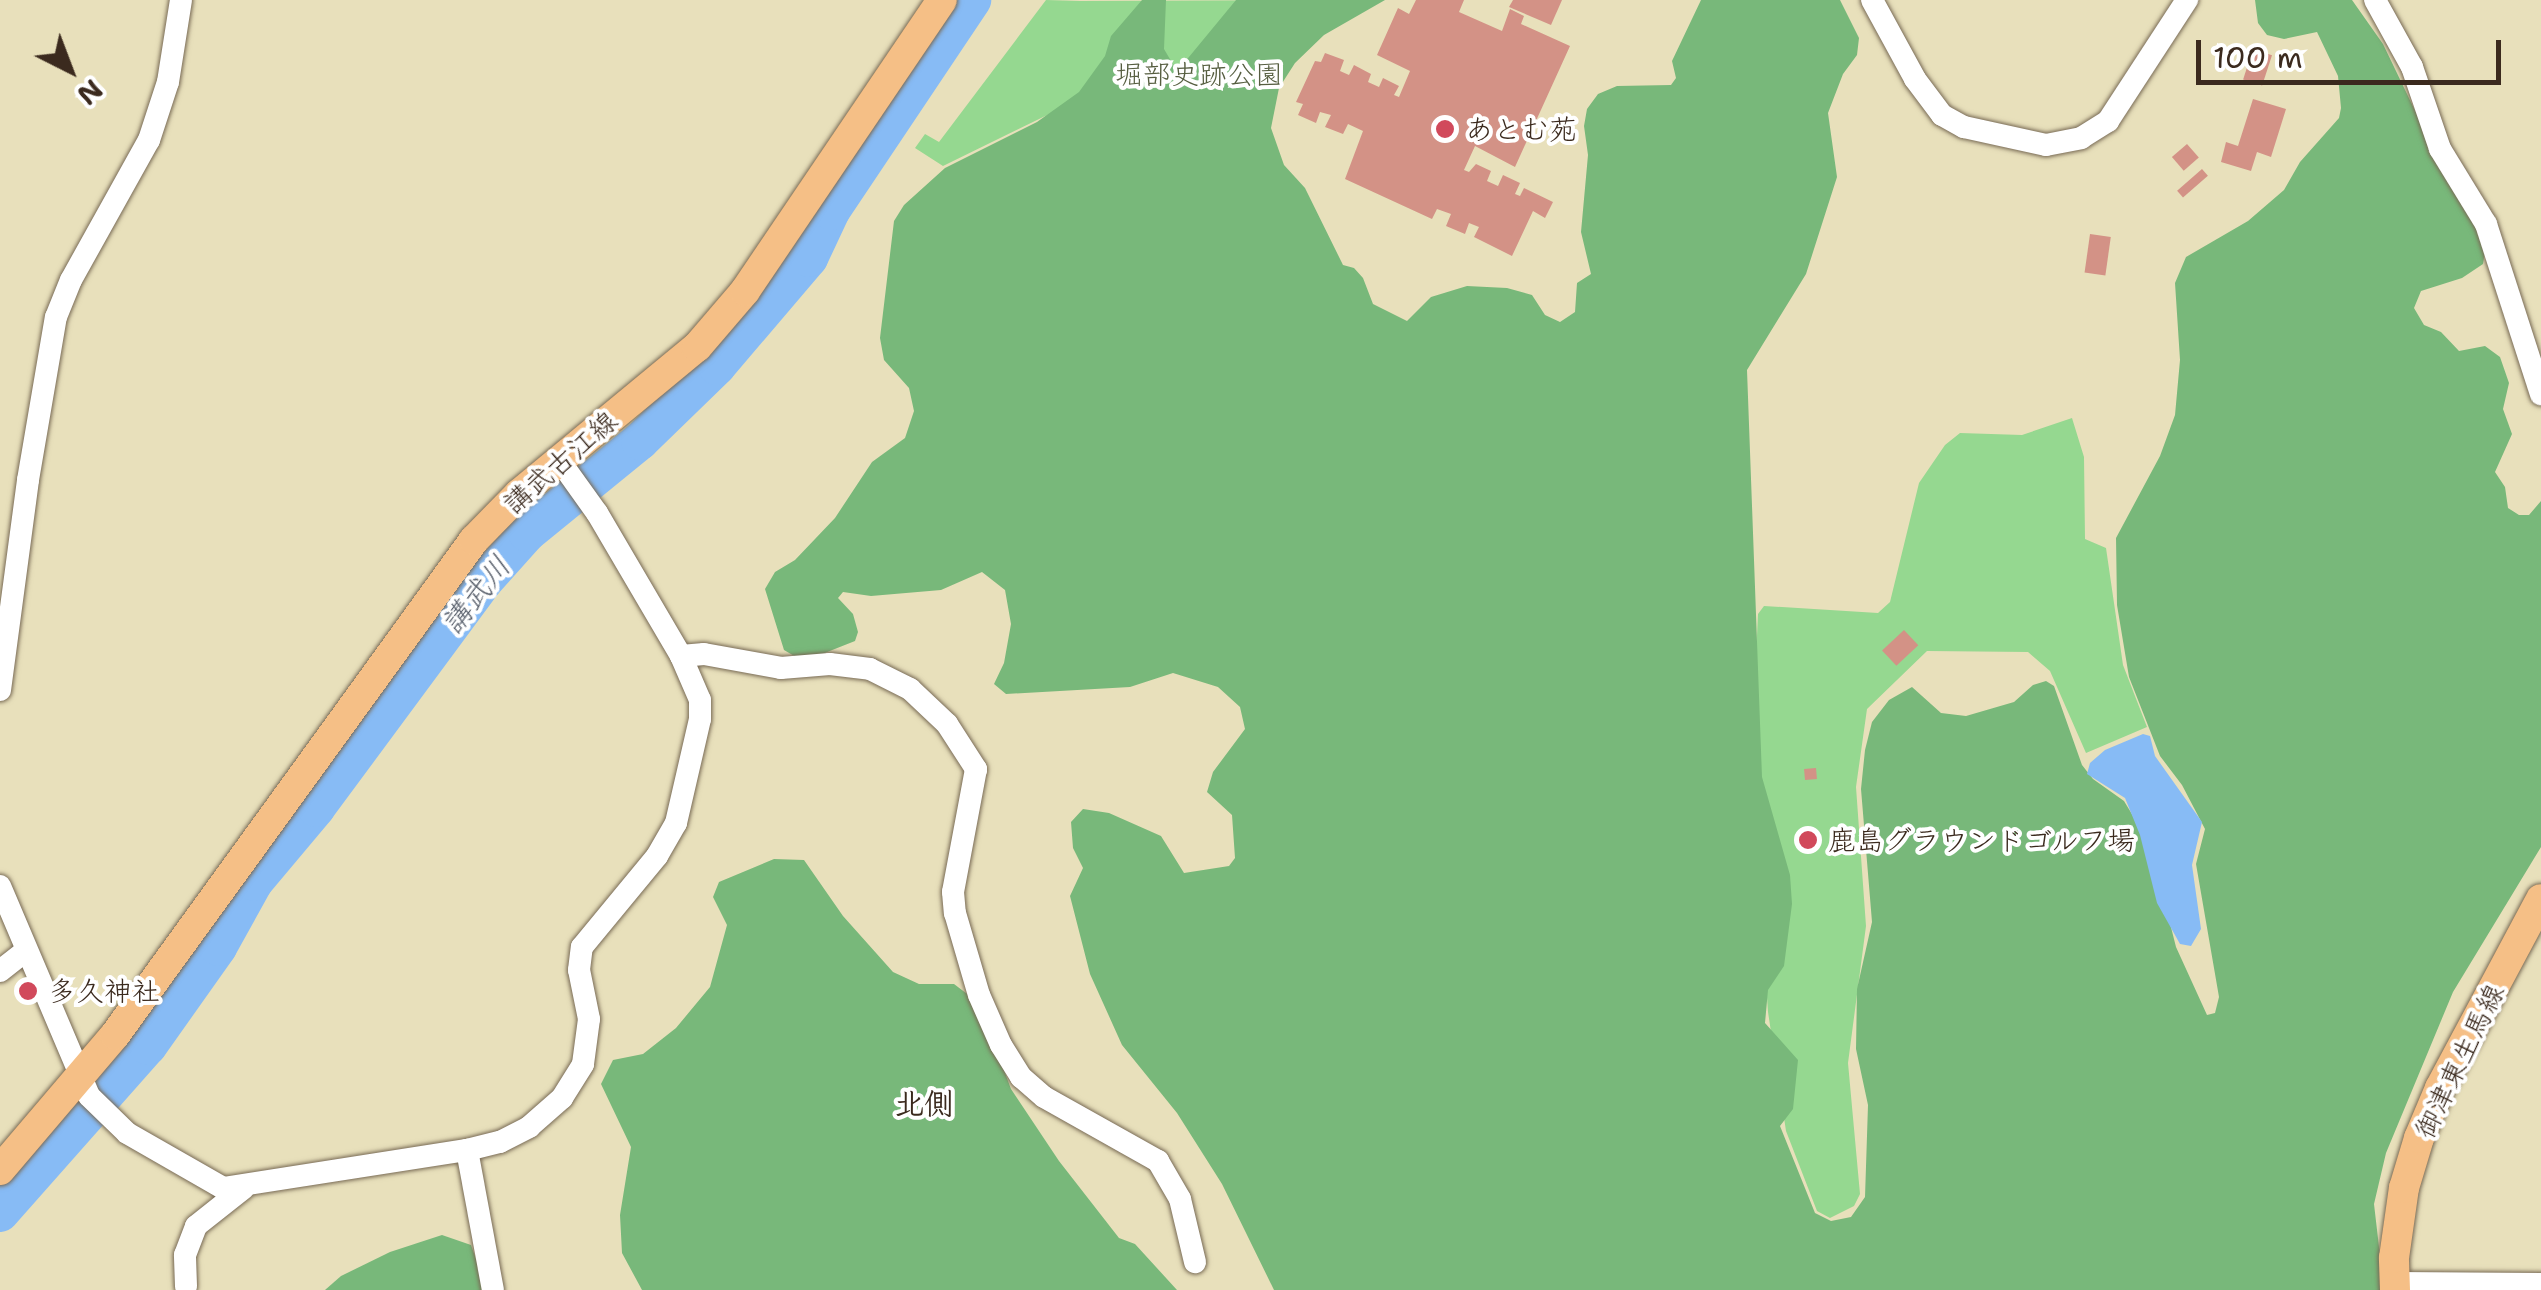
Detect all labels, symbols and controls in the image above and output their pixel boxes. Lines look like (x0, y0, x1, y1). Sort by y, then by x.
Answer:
north arrow (20, 20, 120, 120)
scale bar (2201, 20, 2506, 82)
text: 100 m (2213, 37, 2303, 78)
park label: 堀部史跡公園 (1115, 57, 1283, 91)
text: N (69, 71, 111, 114)
place label: あとむ苑 (1465, 112, 1577, 146)
marker: あとむ苑 (1434, 118, 1456, 140)
street label: 講武古江線 (496, 403, 624, 521)
water label: 講武川 (434, 549, 518, 641)
place label: 鹿島グラウンドゴルフ場 (1828, 823, 2136, 857)
marker: 鹿島グラウンドゴルフ場 (1797, 829, 1819, 851)
place label: 多久神社 (48, 974, 160, 1008)
street label: 御津東生馬線 (2407, 978, 2511, 1144)
marker: 多久神社 (17, 980, 39, 1002)
district label: 北側 (894, 1086, 954, 1122)

